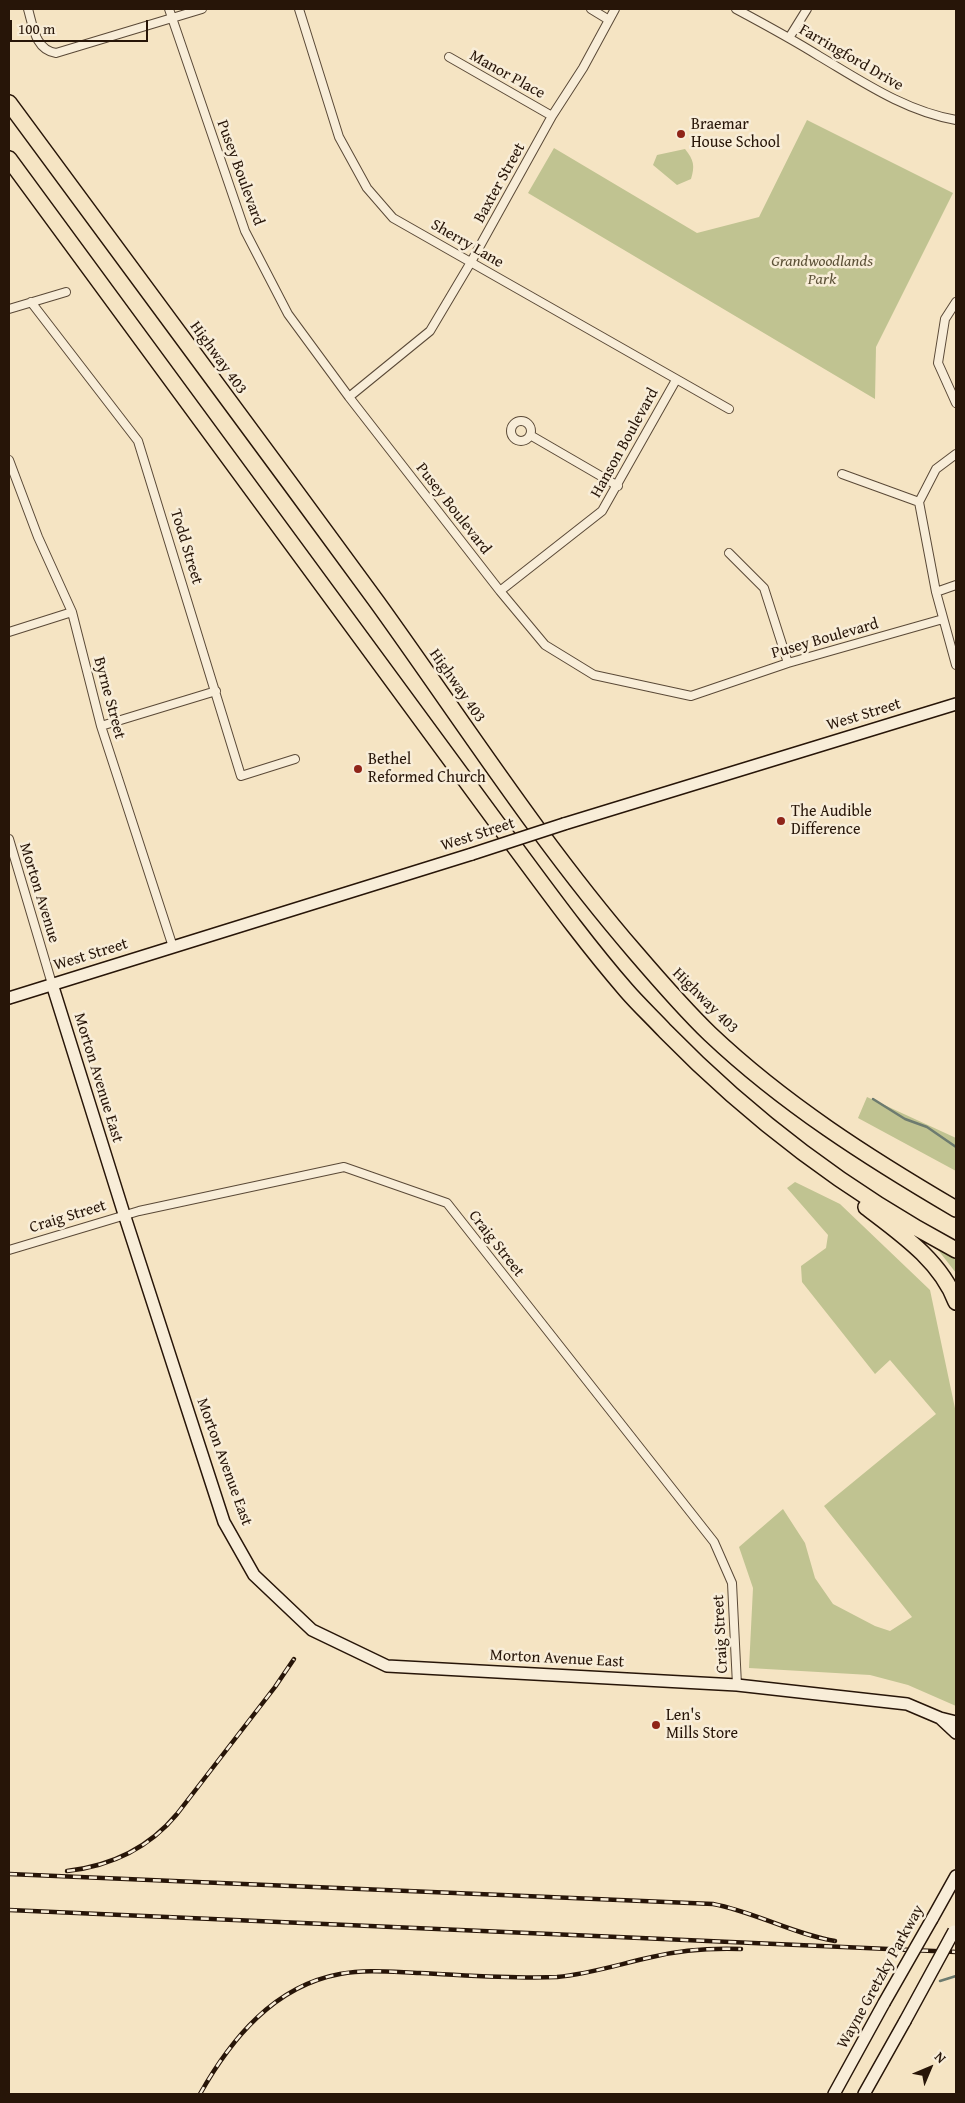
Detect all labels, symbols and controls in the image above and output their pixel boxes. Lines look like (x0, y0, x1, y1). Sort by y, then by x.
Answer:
scale bar (12, 10, 150, 42)
text: 100 m (18, 18, 55, 39)
street label: Farringford Drive (796, 20, 906, 96)
street label: Manor Place (466, 46, 548, 104)
place label: Braemar House School (691, 115, 780, 153)
street label: Pusey Boulevard (212, 118, 268, 228)
marker: Braemar House School (675, 128, 687, 140)
street label: Baxter Street (470, 140, 530, 226)
street label: Sherry Lane (427, 215, 507, 273)
park label: Grandwoodlands Park (771, 252, 873, 290)
street label: Highway 403 (185, 318, 251, 398)
street label: Hanson Boulevard (587, 385, 663, 501)
street label: Pusey Boulevard (411, 459, 495, 559)
street label: Todd Street (165, 507, 207, 587)
street label: Pusey Boulevard (769, 615, 881, 663)
street label: Highway 403 (425, 646, 489, 726)
street label: Byrne Street (89, 655, 129, 741)
street label: West Street (825, 695, 903, 735)
place label: Bethel Reformed Church (368, 750, 486, 788)
marker: Bethel Reformed Church (352, 763, 364, 775)
place label: The Audible Difference (791, 802, 872, 840)
street label: West Street (439, 814, 517, 856)
marker: The Audible Difference (775, 815, 787, 827)
street label: Morton Avenue (15, 841, 63, 945)
street label: West Street (52, 935, 130, 975)
street label: Highway 403 (668, 964, 742, 1038)
street label: Morton Avenue East (69, 1011, 127, 1145)
street label: Craig Street (27, 1196, 109, 1238)
street label: Craig Street (464, 1207, 528, 1281)
street label: Morton Avenue East (192, 1396, 256, 1528)
street label: Craig Street (709, 1594, 733, 1674)
street label: Morton Avenue East (489, 1646, 625, 1672)
place label: Len's Mills Store (666, 1706, 738, 1744)
marker: Len's Mills Store (650, 1719, 662, 1731)
street label: Wayne Gretzky Parkway (833, 1902, 929, 2052)
north arrow (905, 2043, 955, 2093)
text: N (930, 2047, 951, 2068)

